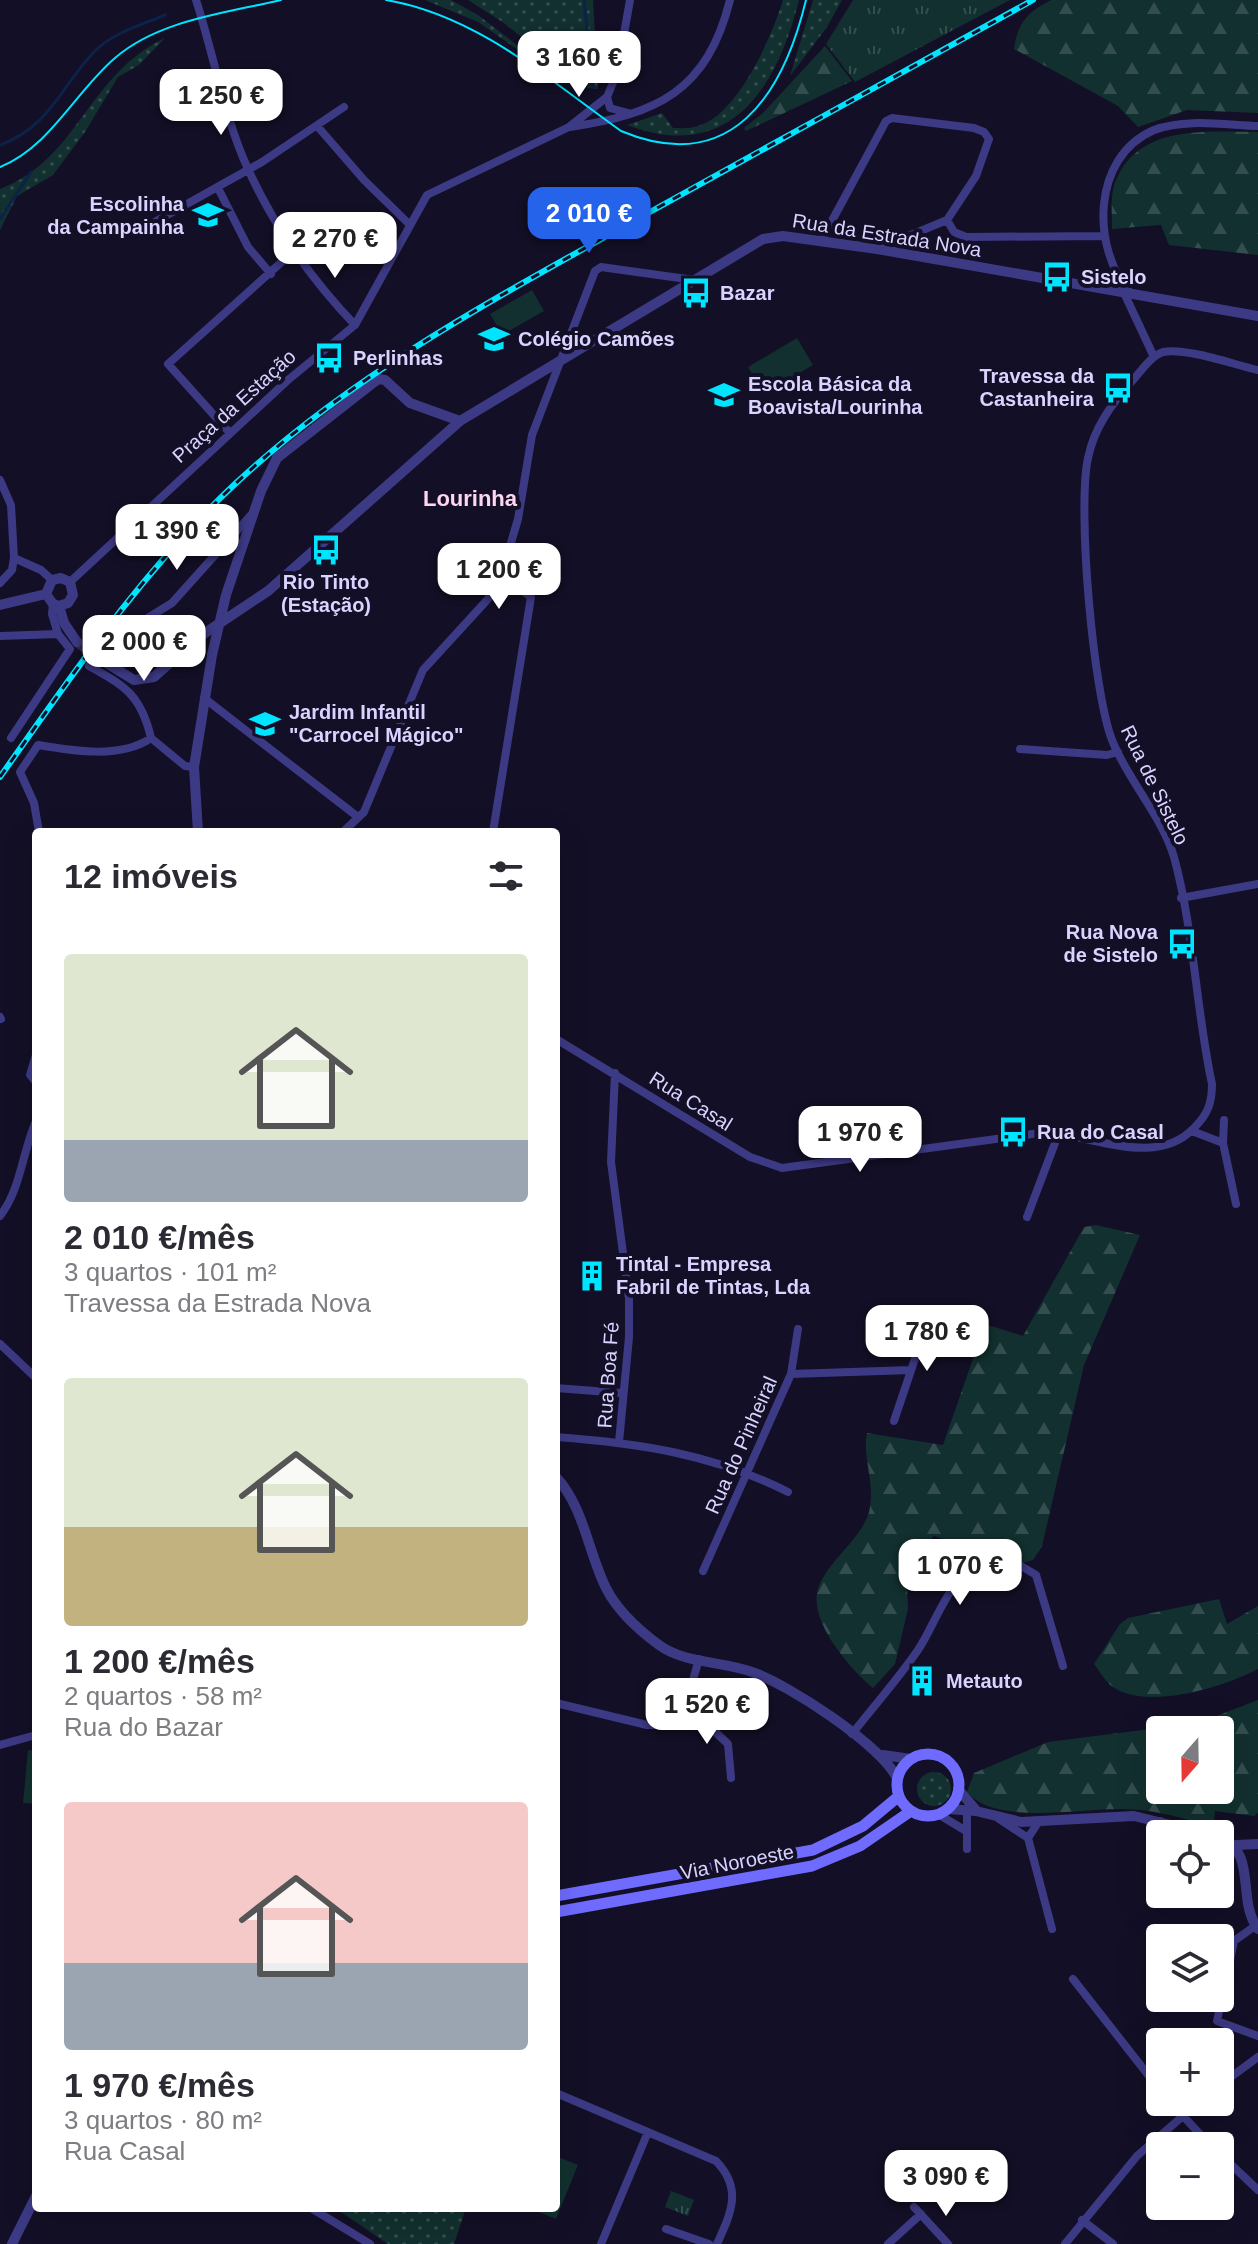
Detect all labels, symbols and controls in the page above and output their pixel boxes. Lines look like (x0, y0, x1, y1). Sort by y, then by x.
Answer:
pin: 3 160 € (505, 31, 653, 99)
text: 3 160 € (536, 42, 622, 72)
pin: 1 250 € (147, 69, 295, 137)
text: 1 250 € (178, 80, 264, 110)
pin: 2 010 € (515, 187, 663, 255)
place label: Escolinha da Campainha (47, 193, 185, 238)
school or university icon: Escolinha da Campainha (191, 198, 225, 232)
text: 2 010 € (546, 198, 632, 228)
street label: Rua da Estrada Nova (791, 209, 984, 261)
pin: 2 270 € (261, 212, 409, 280)
text: 2 270 € (292, 223, 378, 253)
bus stop icon: Sistelo (1040, 260, 1074, 294)
place label: Sistelo (1081, 266, 1147, 288)
bus stop icon: Bazar (679, 276, 713, 310)
place label: Bazar (720, 282, 775, 304)
school or university icon: Colégio Camões (477, 322, 511, 356)
place label: Colégio Camões (518, 328, 675, 350)
bus stop icon: Perlinhas (312, 341, 346, 375)
street label: Praça da Estação (168, 345, 300, 467)
place label: Perlinhas (353, 347, 443, 369)
place label: Travessa da Castanheira (979, 365, 1095, 410)
bus stop icon: Travessa da Castanheira (1101, 371, 1135, 405)
place label: Escola Básica da Boavista/Lourinha (748, 373, 923, 418)
school or university icon: Escola Básica da Boavista/Lourinha (707, 378, 741, 412)
district label: Lourinha (423, 486, 518, 511)
pin: 1 390 € (103, 504, 251, 572)
text: 1 390 € (134, 515, 220, 545)
bus stop icon: Rio Tinto (Estação) (309, 533, 343, 567)
pin: 1 200 € (425, 543, 573, 611)
text: 1 200 € (456, 554, 542, 584)
place label: Rio Tinto (Estação) (281, 571, 371, 616)
pin: 2 000 € (70, 615, 218, 683)
text: 2 000 € (101, 626, 187, 656)
place label: Jardim Infantil "Carrocel Mágico" (289, 701, 464, 746)
school or university icon: Jardim Infantil "Carrocel Mágico" (248, 707, 282, 741)
street label: Rua de Sistelo (1117, 722, 1193, 848)
icon: filters (484, 854, 528, 898)
text: 12 imóveis (64, 857, 238, 895)
place label: Rua Nova de Sistelo (1064, 921, 1159, 966)
bus stop icon: Rua Nova de Sistelo (1165, 927, 1199, 961)
icon: home (224, 1006, 368, 1150)
street label: Rua Casal (646, 1067, 736, 1135)
pin: 1 970 € (786, 1106, 934, 1174)
bus stop icon: Rua do Casal (996, 1115, 1030, 1149)
text: 1 970 € (817, 1117, 903, 1147)
place label: Rua do Casal (1037, 1121, 1164, 1143)
text: 2 010 €/mês (64, 1218, 255, 1256)
place label: Tintal - Empresa Fabril de Tintas, Lda (616, 1253, 811, 1298)
text: 3 quartos · 101 m² (64, 1257, 276, 1287)
building icon: Tintal - Empresa Fabril de Tintas, Lda (575, 1259, 609, 1293)
text: Travessa da Estrada Nova (64, 1288, 371, 1318)
pin: 1 780 € (853, 1305, 1001, 1373)
text: 1 780 € (884, 1316, 970, 1346)
street label: Rua Boa Fé (593, 1321, 623, 1429)
street label: Rua do Pinheiral (701, 1373, 781, 1517)
icon: home (224, 1430, 368, 1574)
pin: 1 070 € (886, 1539, 1034, 1607)
text: 1 070 € (917, 1550, 1003, 1580)
text: 1 200 €/mês (64, 1642, 255, 1680)
building icon: Metauto (905, 1664, 939, 1698)
place label: Metauto (946, 1670, 1023, 1692)
pin: 1 520 € (633, 1678, 781, 1746)
text: 2 quartos · 58 m² (64, 1681, 262, 1711)
text: 1 520 € (664, 1689, 750, 1719)
text: Rua do Bazar (64, 1712, 223, 1742)
north arrow (1146, 1716, 1234, 1804)
map controls (1146, 1716, 1234, 2220)
button: locate (1146, 1820, 1234, 1908)
street label: Via Noroeste (678, 1840, 796, 1884)
icon: home (224, 1854, 368, 1998)
button: layers (1146, 1924, 1234, 2012)
button: + (1146, 2028, 1234, 2116)
text: 1 970 €/mês (64, 2066, 255, 2104)
text: 3 quartos · 80 m² (64, 2105, 262, 2135)
button: − (1146, 2132, 1234, 2220)
text: Rua Casal (64, 2136, 185, 2166)
pin: 3 090 € (872, 2150, 1020, 2218)
text: 3 090 € (903, 2161, 989, 2191)

